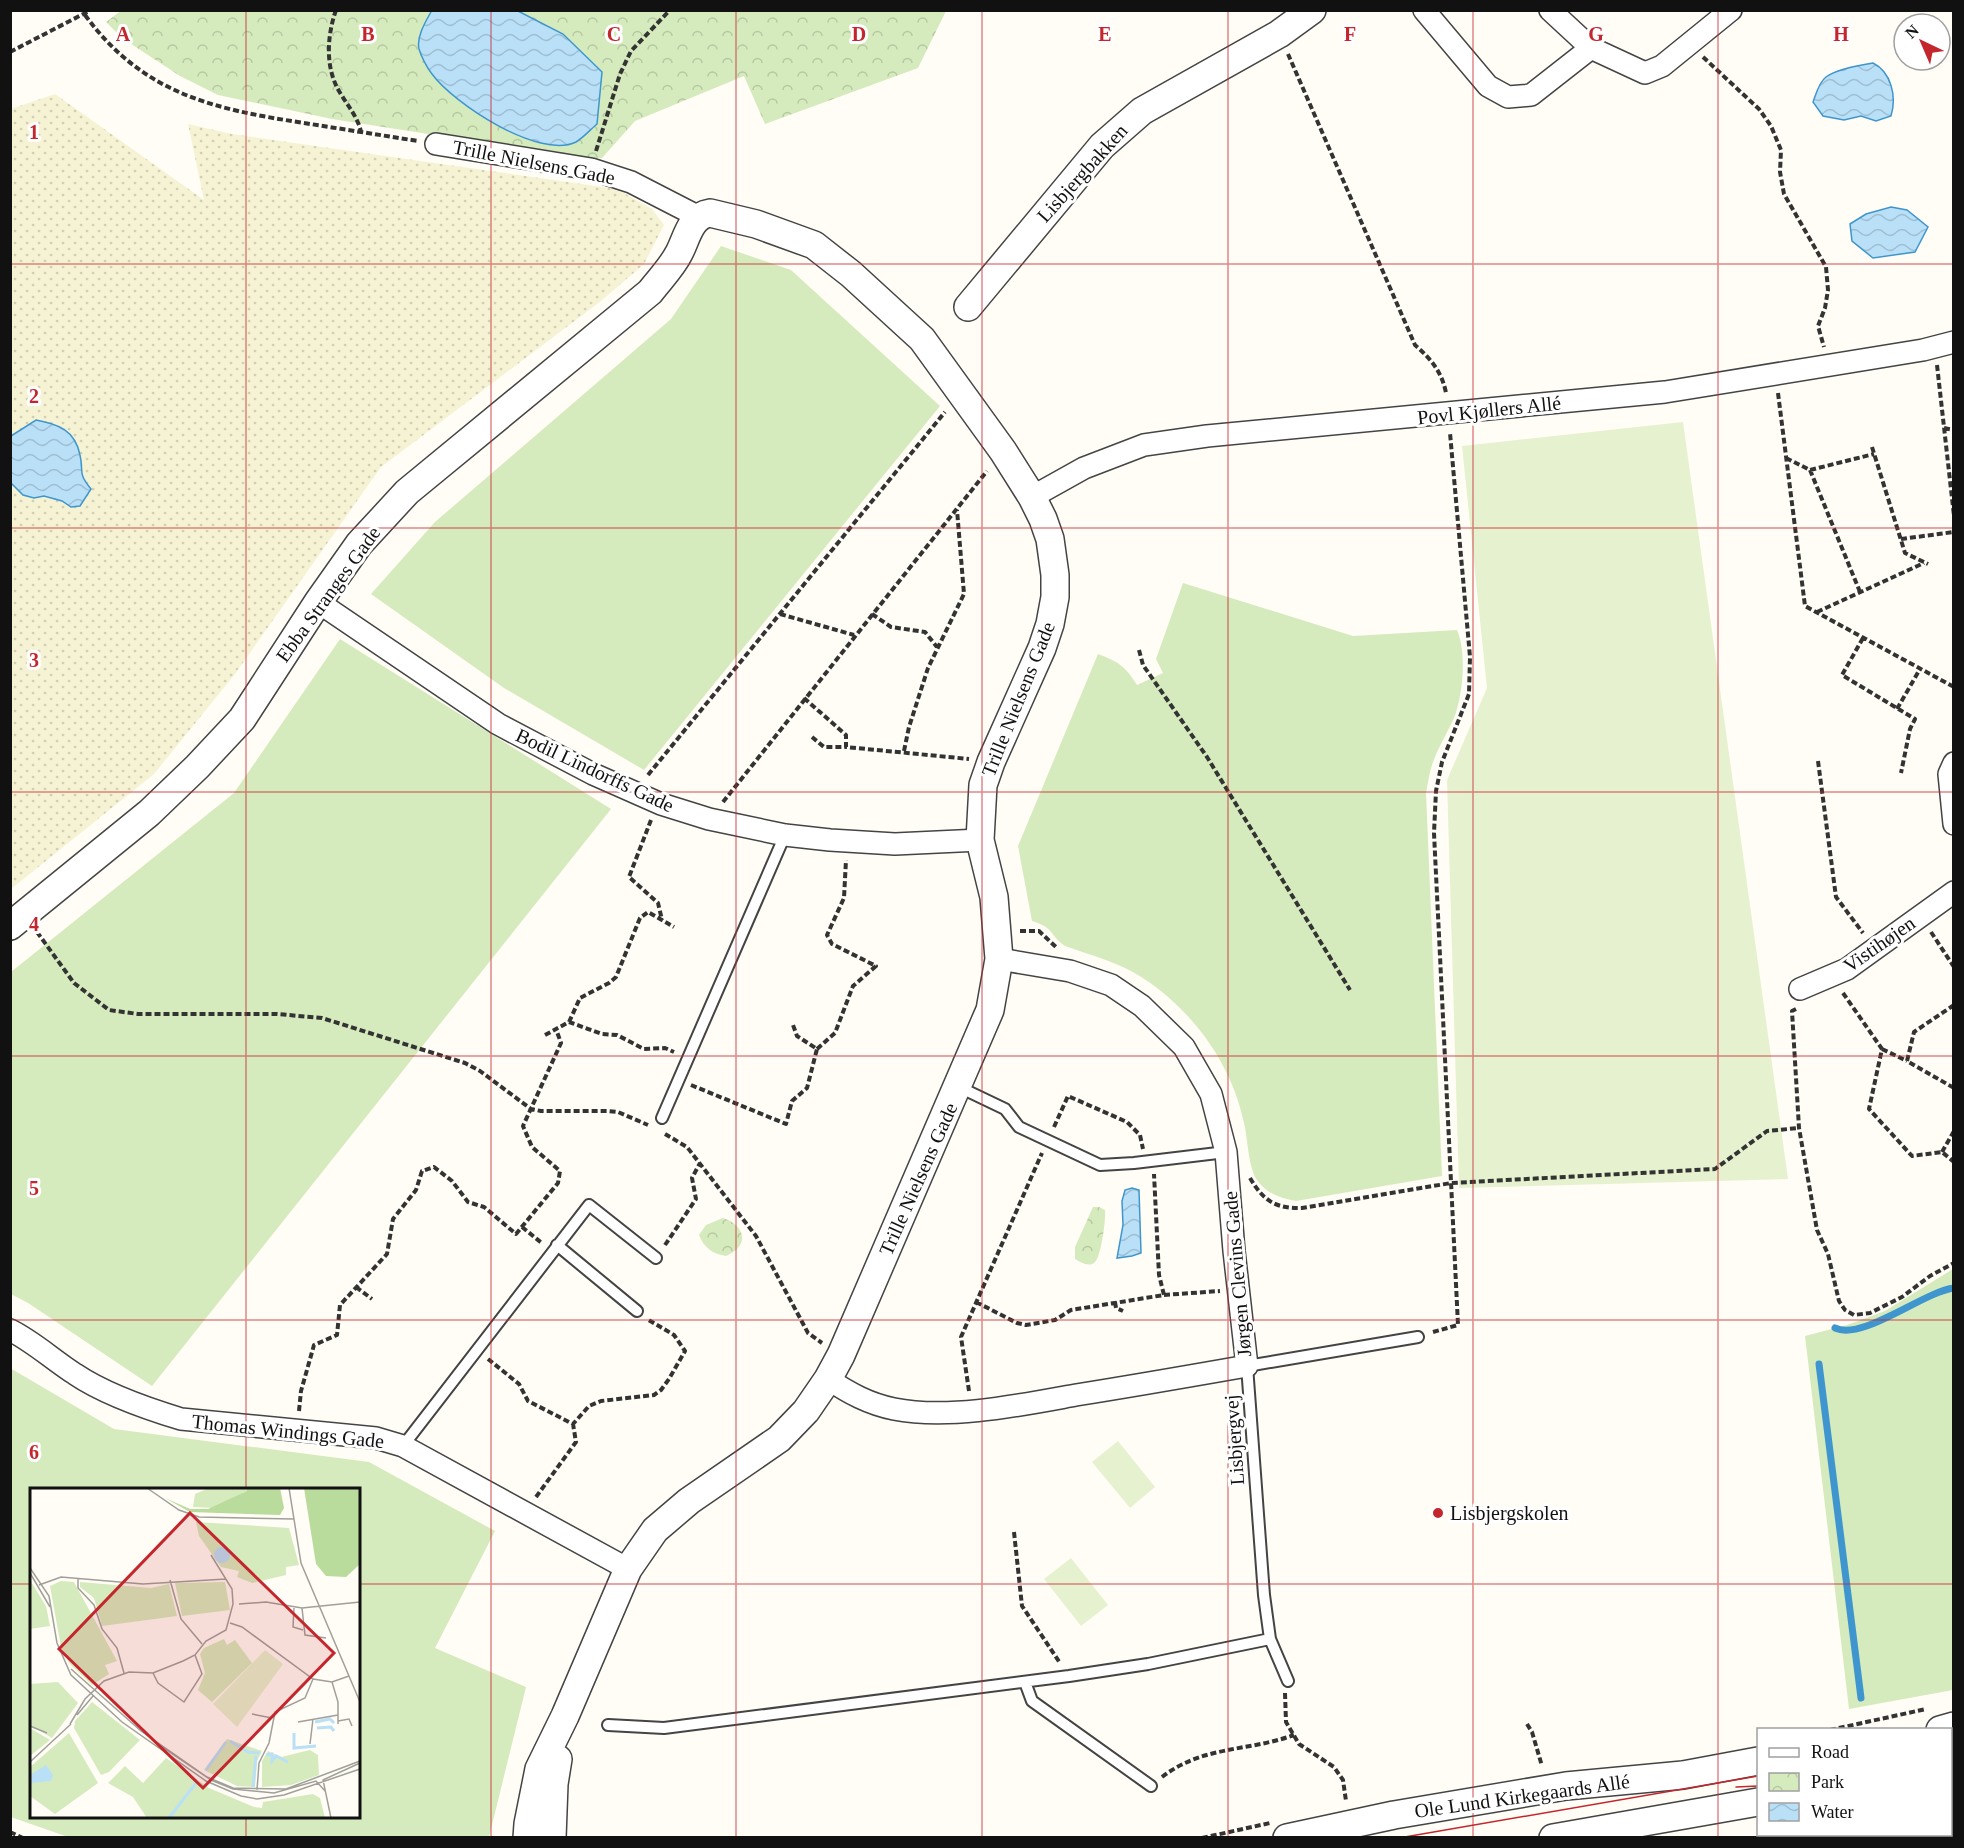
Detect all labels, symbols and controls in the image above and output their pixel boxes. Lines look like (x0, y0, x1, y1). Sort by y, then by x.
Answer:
north arrow (1892, 12, 1952, 72)
text: N (1902, 21, 1922, 42)
text: A (116, 23, 131, 45)
text: B (361, 23, 375, 45)
text: C (607, 23, 621, 45)
text: D (852, 23, 866, 45)
text: E (1098, 23, 1112, 45)
text: F (1344, 23, 1356, 45)
text: G (1588, 23, 1604, 45)
text: H (1833, 23, 1849, 45)
street label: Lisbjergbakken (1032, 120, 1132, 227)
text: 1 (29, 121, 39, 143)
street label: Trille Nielsens Gade (451, 135, 617, 189)
text: 2 (29, 385, 39, 407)
street label: Povl Kjøllers Allé (1416, 391, 1562, 429)
street label: Ebba Stranges Gade (271, 522, 385, 667)
street label: Trille Nielsens Gade (977, 618, 1059, 780)
text: 3 (29, 649, 39, 671)
street label: Bodil Lindorffs Gade (512, 724, 678, 816)
street label: Vistihøjen (1839, 911, 1920, 977)
text: 4 (29, 913, 39, 935)
street label: Trille Nielsens Gade (874, 1099, 962, 1259)
text: 5 (29, 1177, 39, 1199)
street label: Jørgen Clevins Gade (1219, 1190, 1256, 1358)
street label: Lisbjergvej (1220, 1394, 1249, 1486)
street label: Thomas Windings Gade (191, 1410, 385, 1453)
text: 6 (29, 1441, 39, 1463)
inset map (30, 1488, 360, 1818)
place label: Lisbjergskolen (1450, 1502, 1569, 1525)
marker: Lisbjergskolen (1431, 1506, 1445, 1520)
legend (1757, 1728, 1952, 1836)
text: Road (1811, 1742, 1849, 1762)
street label: Ole Lund Kirkegaards Allé (1413, 1770, 1631, 1823)
text: Park (1811, 1772, 1844, 1792)
text: Water (1811, 1802, 1854, 1822)

